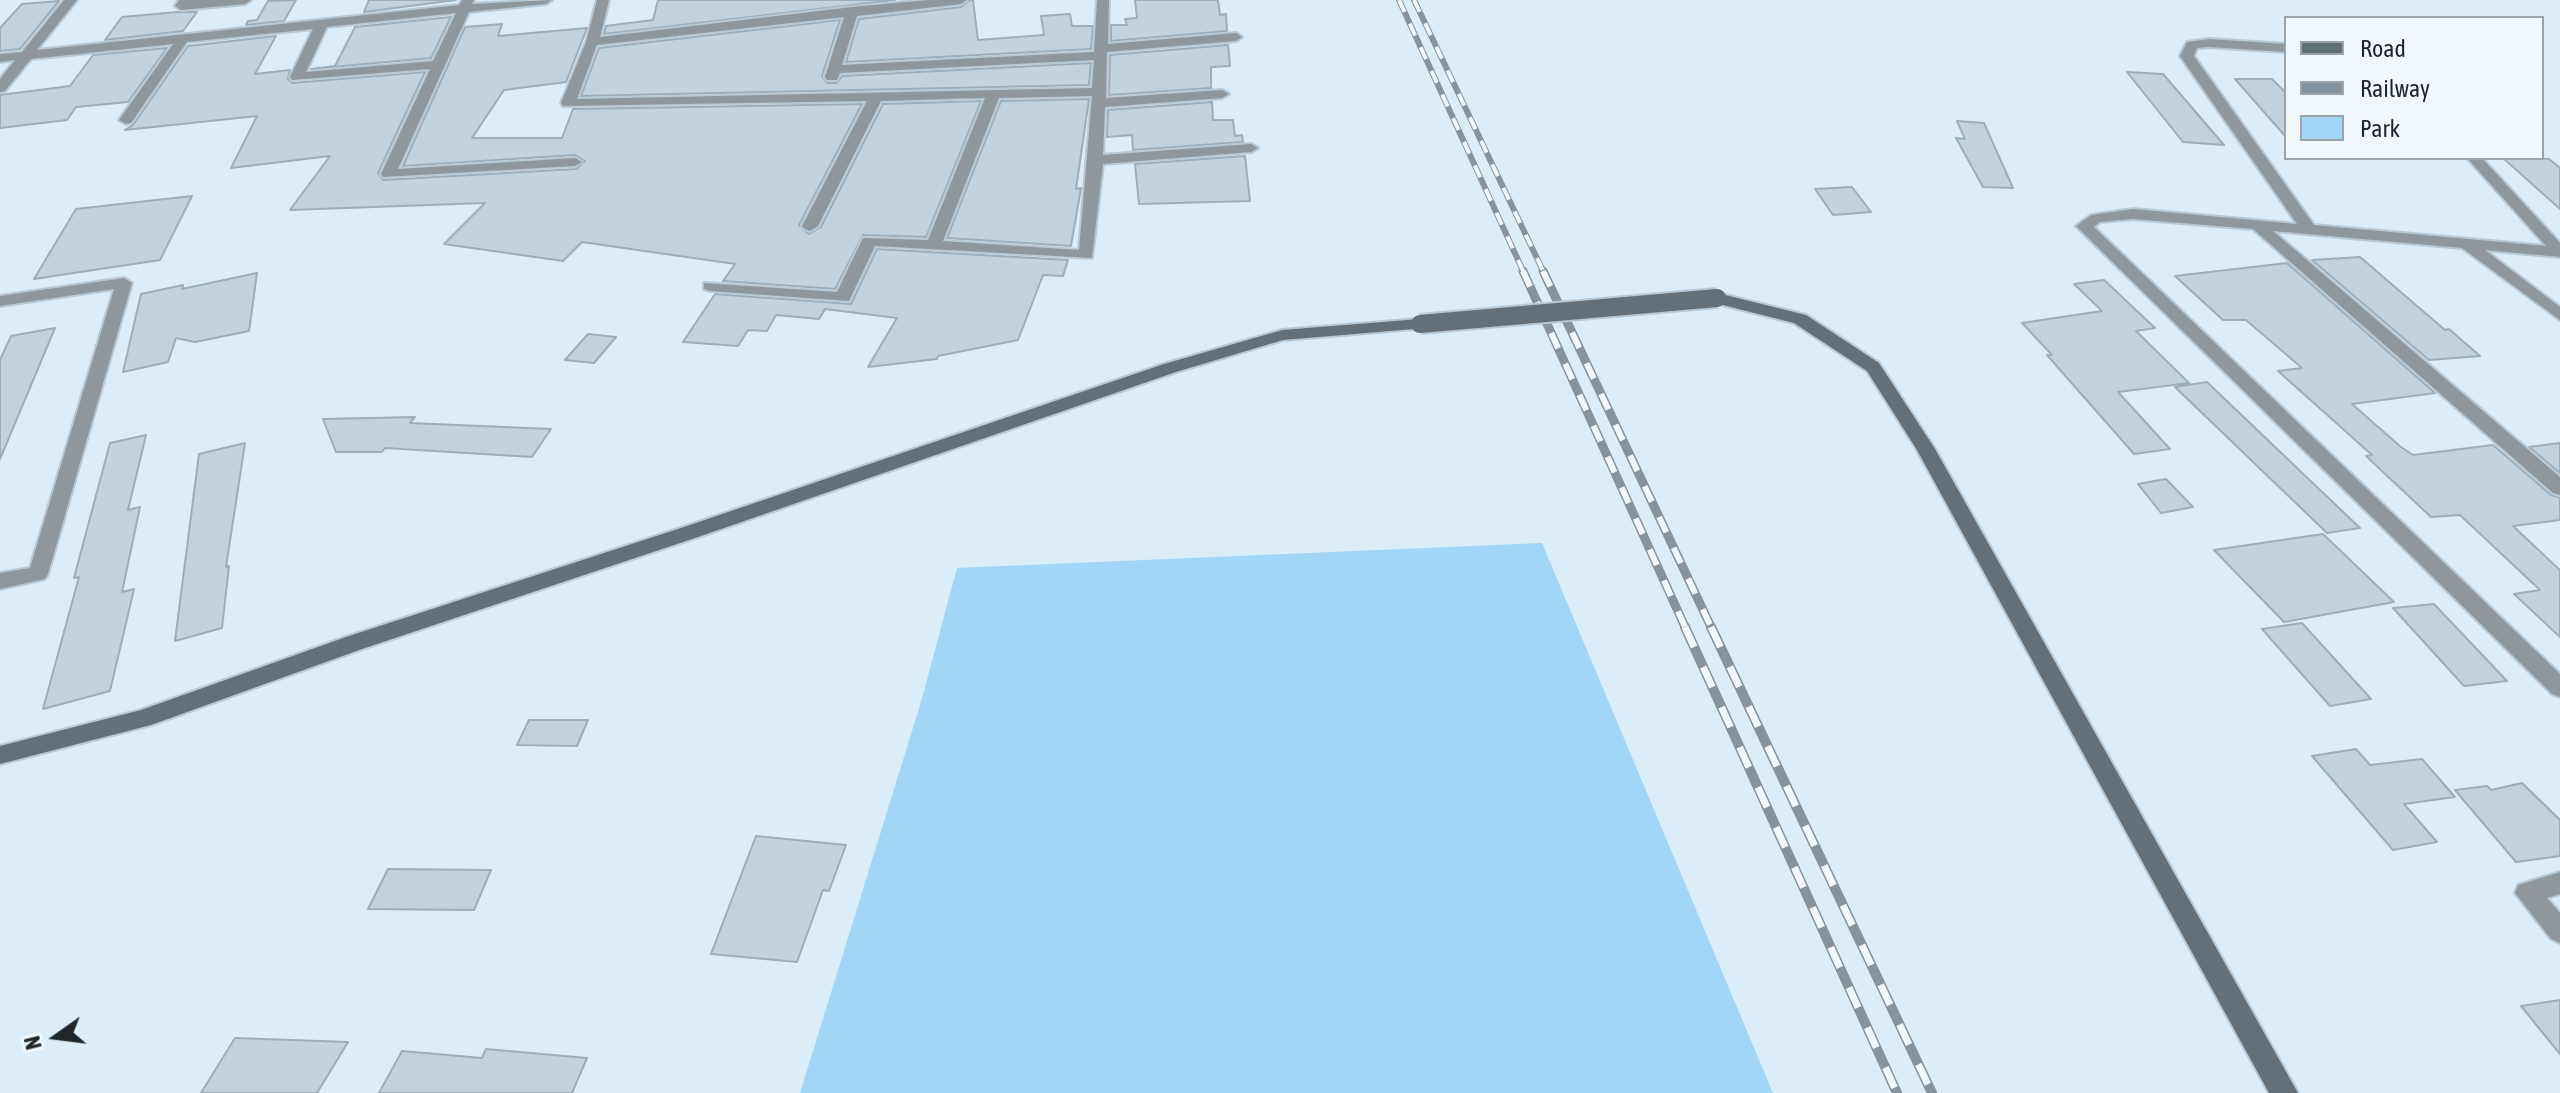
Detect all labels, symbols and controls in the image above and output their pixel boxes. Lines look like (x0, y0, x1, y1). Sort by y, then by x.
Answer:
legend (2284, 16, 2544, 160)
text: Road (2360, 35, 2406, 62)
text: Railway (2360, 75, 2430, 102)
text: Park (2360, 115, 2400, 142)
north arrow (16, 997, 96, 1077)
text: N (19, 1033, 47, 1052)

